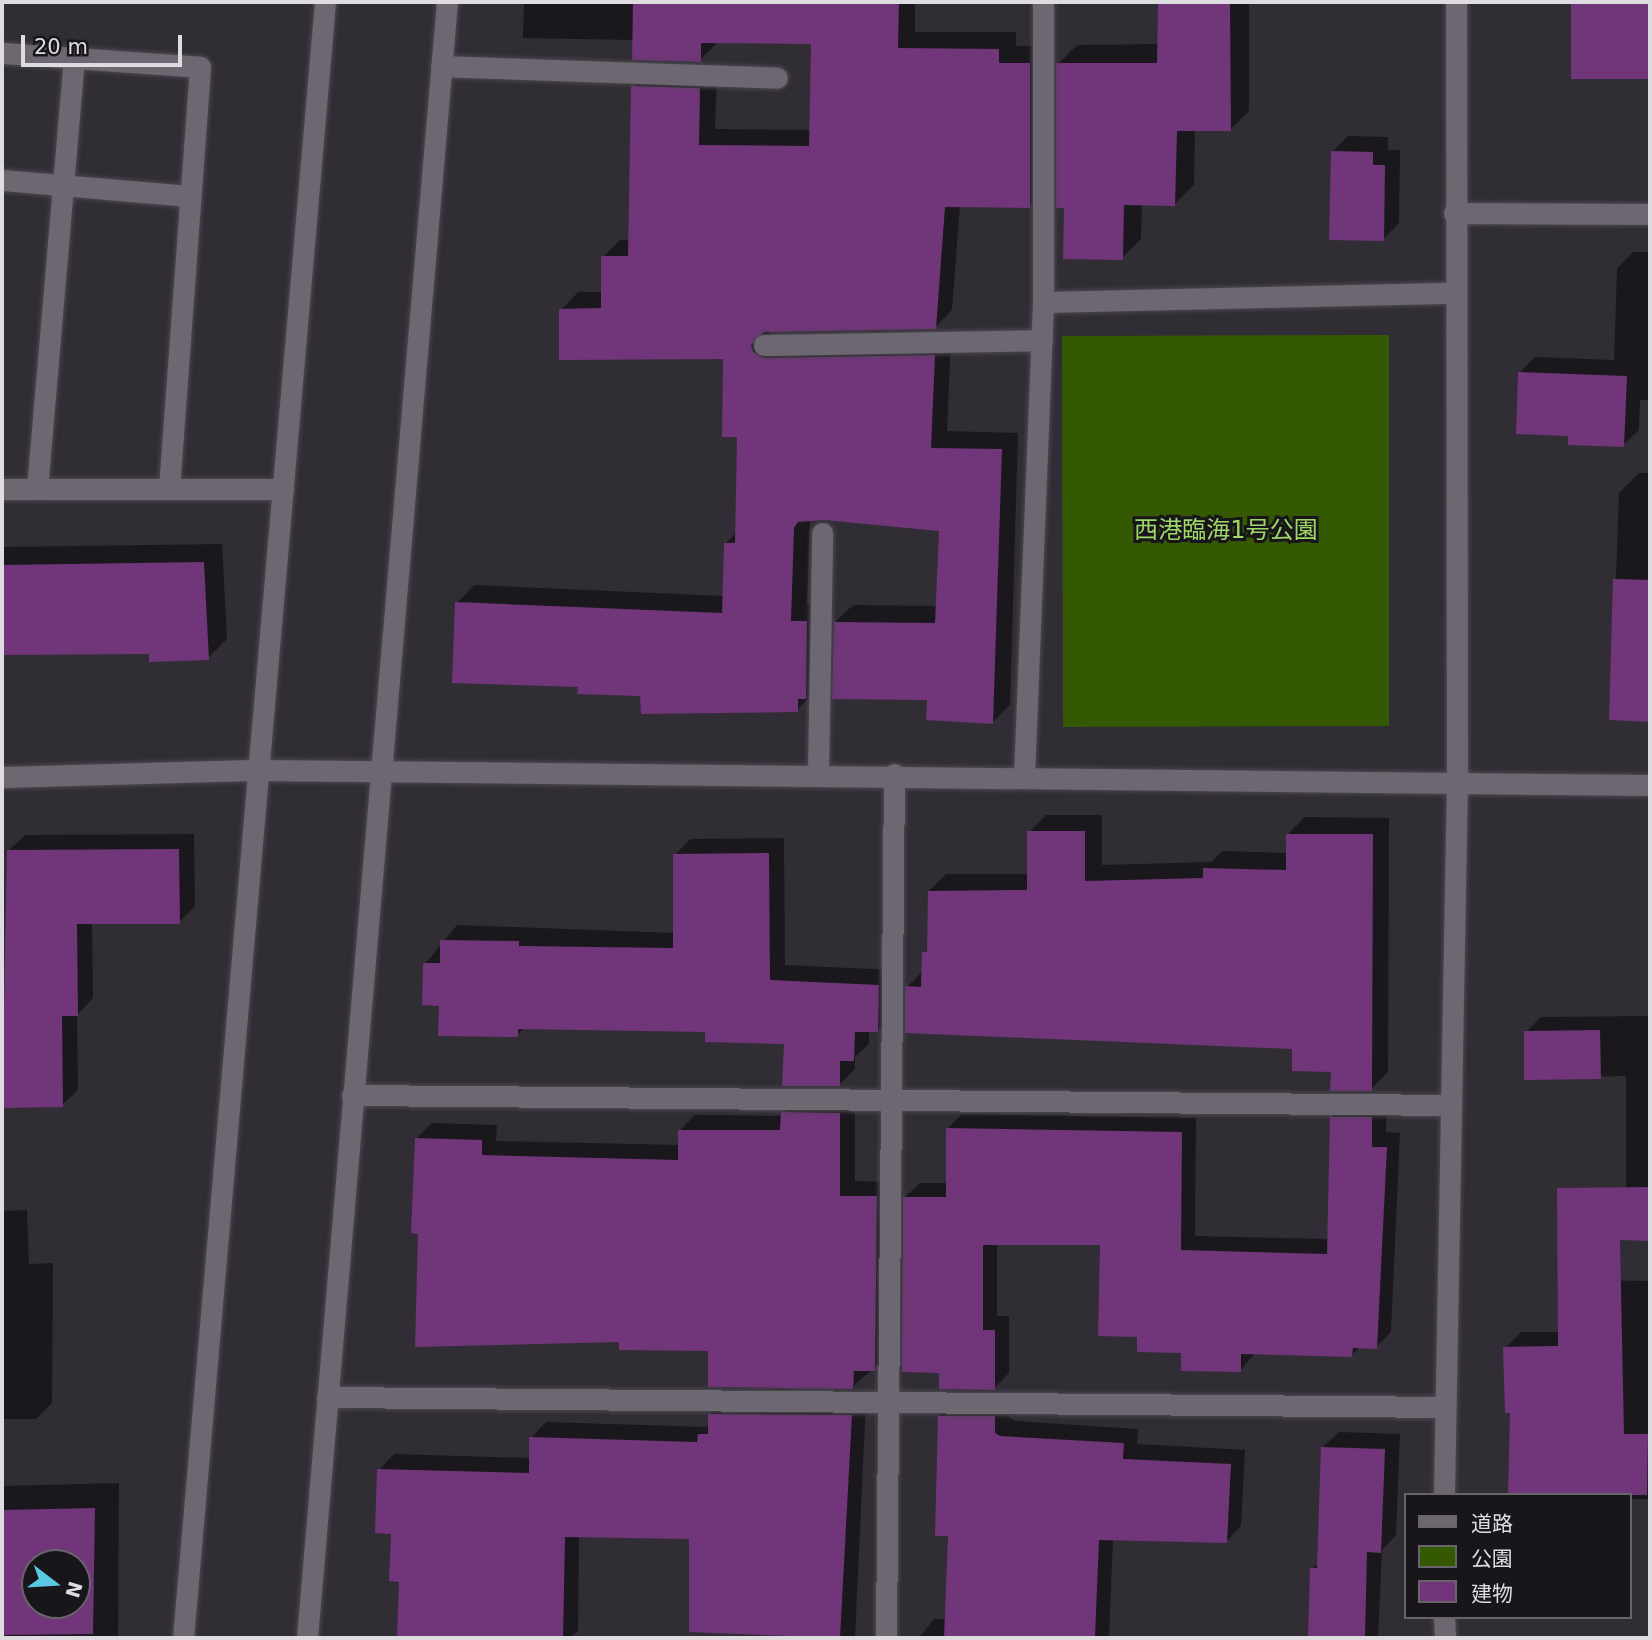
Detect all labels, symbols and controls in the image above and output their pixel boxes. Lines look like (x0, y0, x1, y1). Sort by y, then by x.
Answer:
scale bar (24, 21, 186, 65)
text: 20 m (34, 35, 88, 59)
park label: 西港臨海1号公園 (1134, 517, 1318, 545)
legend (1404, 1493, 1631, 1619)
text: 道路 (1471, 1512, 1513, 1536)
text: 公園 (1471, 1547, 1513, 1571)
north arrow (21, 1549, 91, 1619)
text: N (61, 1579, 87, 1600)
text: 建物 (1471, 1582, 1513, 1606)

